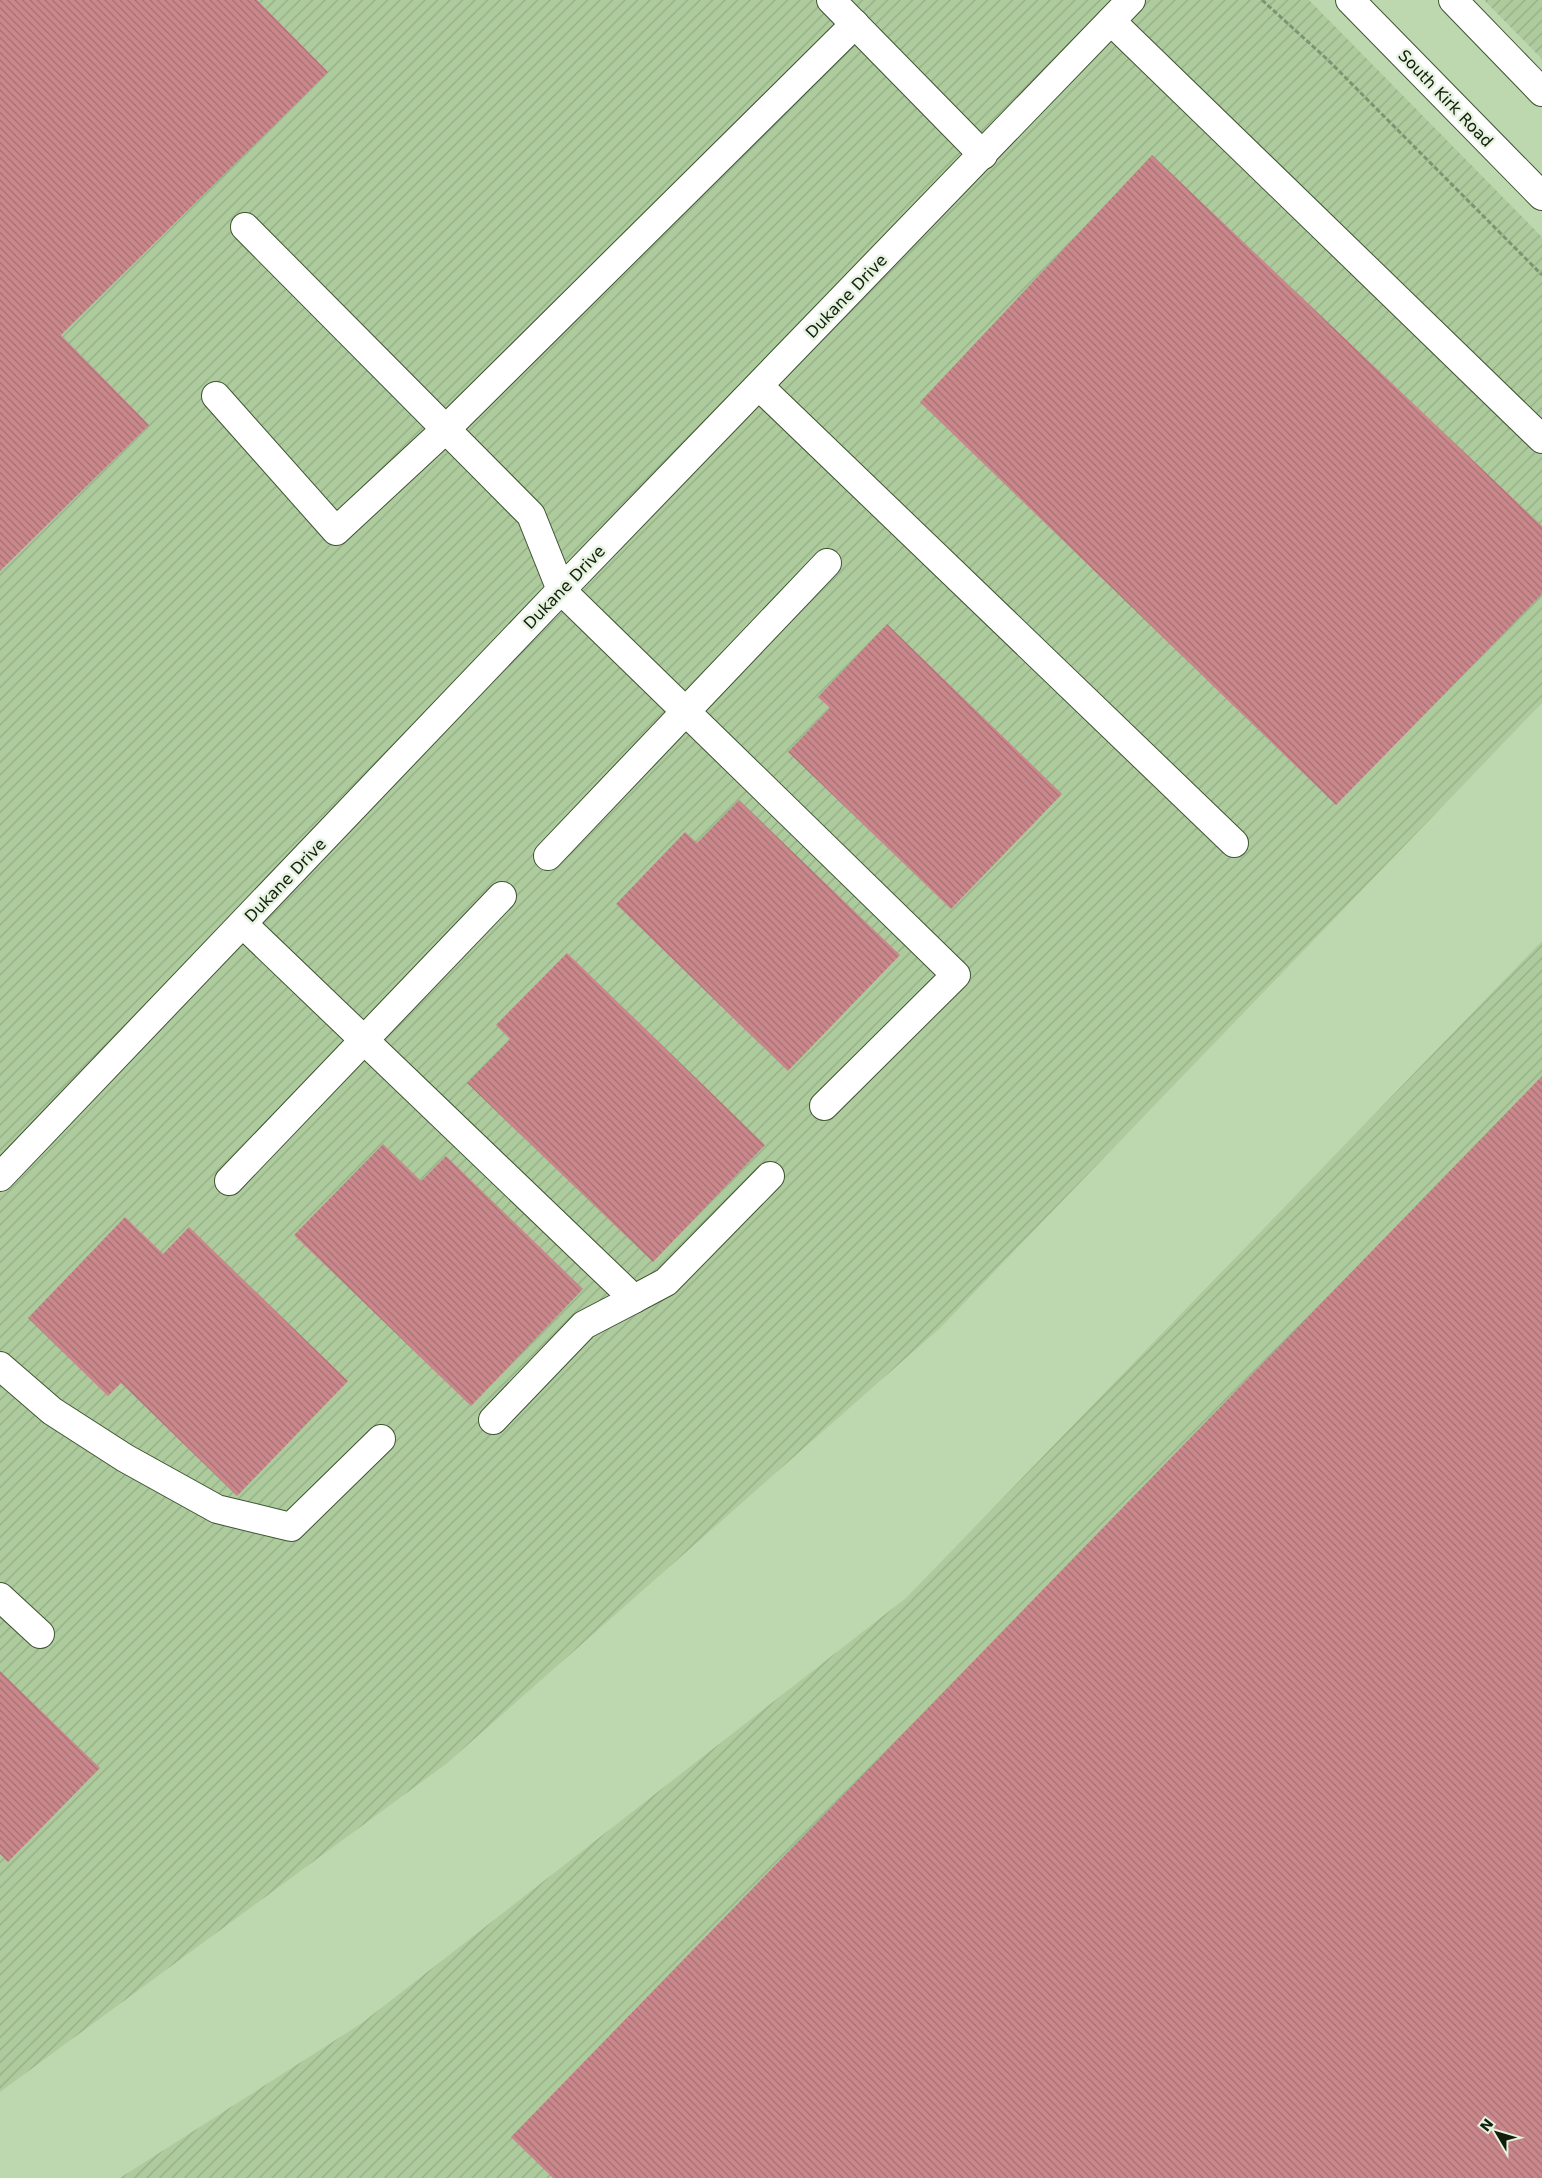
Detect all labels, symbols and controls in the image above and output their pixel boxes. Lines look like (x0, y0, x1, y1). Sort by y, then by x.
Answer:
street label: South Kirk Road (1394, 46, 1497, 151)
street label: Dukane Drive (802, 251, 891, 342)
street label: Dukane Drive (520, 542, 609, 633)
street label: Dukane Drive (241, 835, 330, 926)
north arrow (1472, 2108, 1522, 2158)
text: N (1477, 2115, 1497, 2135)

